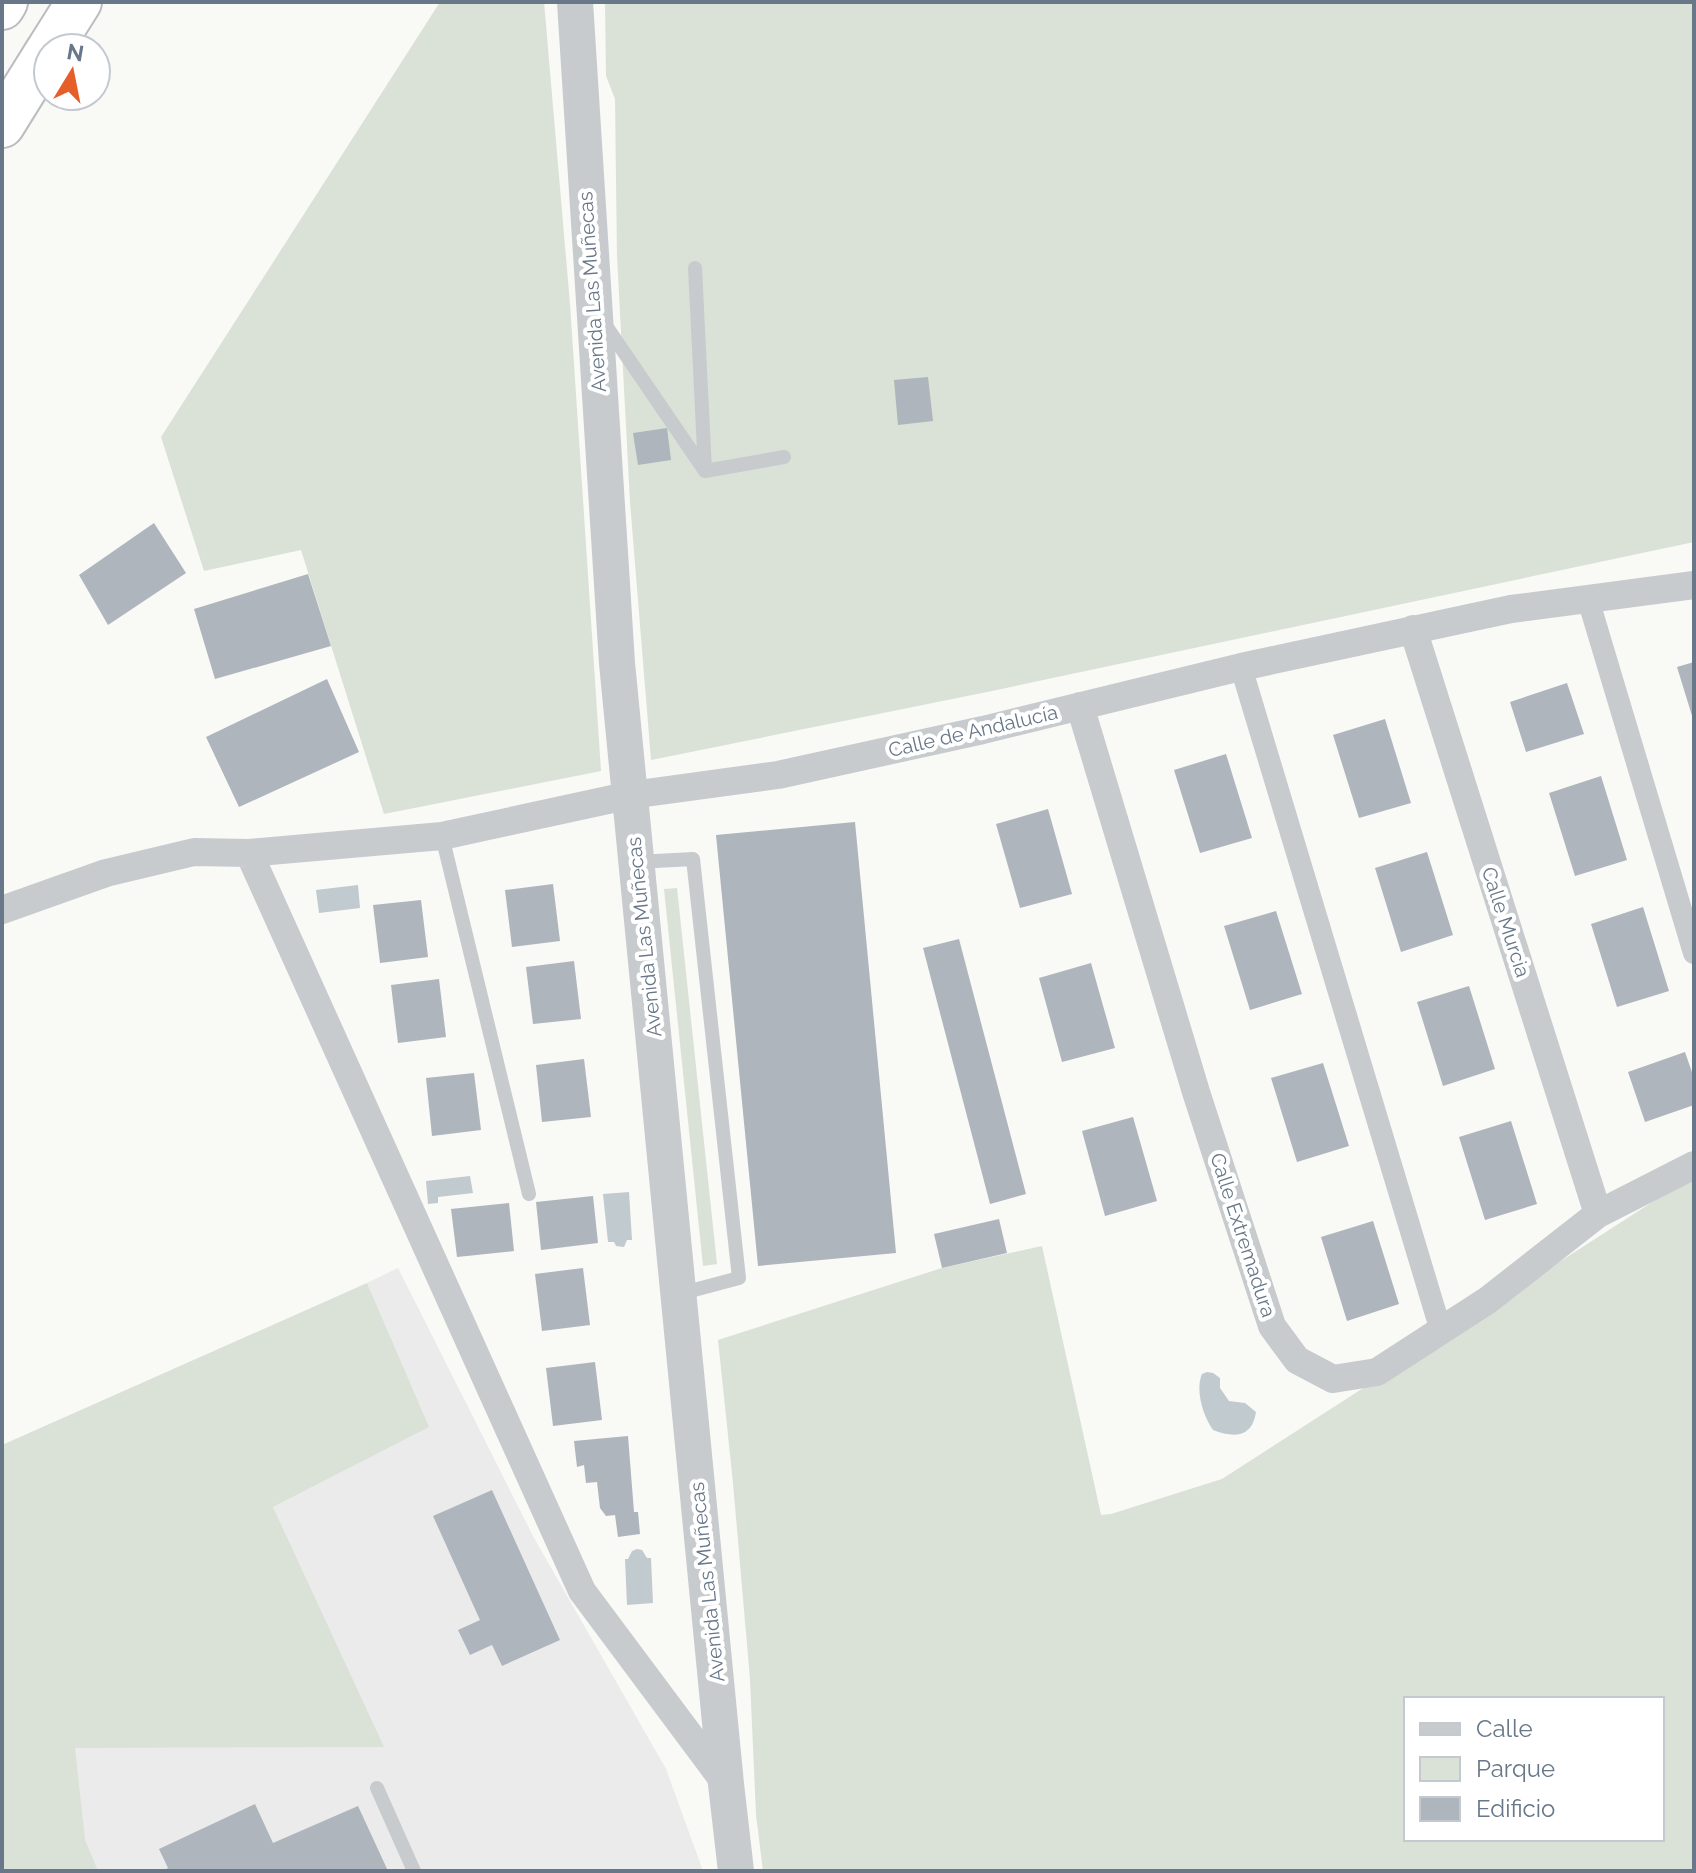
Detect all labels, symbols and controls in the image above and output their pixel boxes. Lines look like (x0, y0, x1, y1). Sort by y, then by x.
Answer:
north arrow (32, 32, 112, 112)
text: N (65, 38, 86, 67)
street label: Avenida Las Muñecas (573, 191, 611, 393)
street label: Calle de Andalucía (886, 700, 1060, 762)
street label: Avenida Las Muñecas (622, 836, 666, 1038)
street label: Calle Murcia (1477, 864, 1535, 980)
street label: Calle Extremadura (1205, 1150, 1281, 1320)
street label: Avenida Las Muñecas (685, 1481, 729, 1683)
legend (1404, 1697, 1664, 1841)
text: Calle (1476, 1714, 1533, 1743)
text: Parque (1476, 1754, 1555, 1783)
text: Edificio (1476, 1794, 1555, 1823)

